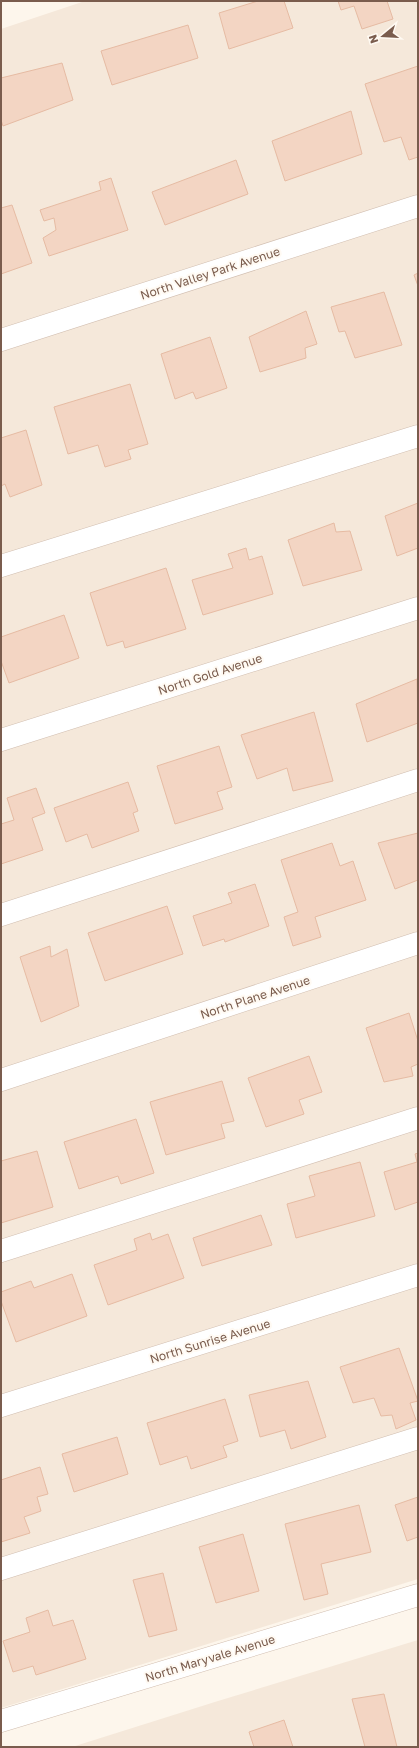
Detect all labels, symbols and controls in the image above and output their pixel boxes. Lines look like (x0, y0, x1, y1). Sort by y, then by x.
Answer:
north arrow (363, 16, 403, 56)
text: N (366, 33, 380, 45)
street label: North Valley Park Avenue (138, 243, 282, 303)
street label: North Gold Avenue (156, 650, 264, 698)
street label: North Plane Avenue (198, 972, 312, 1022)
street label: North Sunrise Avenue (148, 1315, 272, 1366)
street label: North Maryvale Avenue (143, 1631, 277, 1685)

